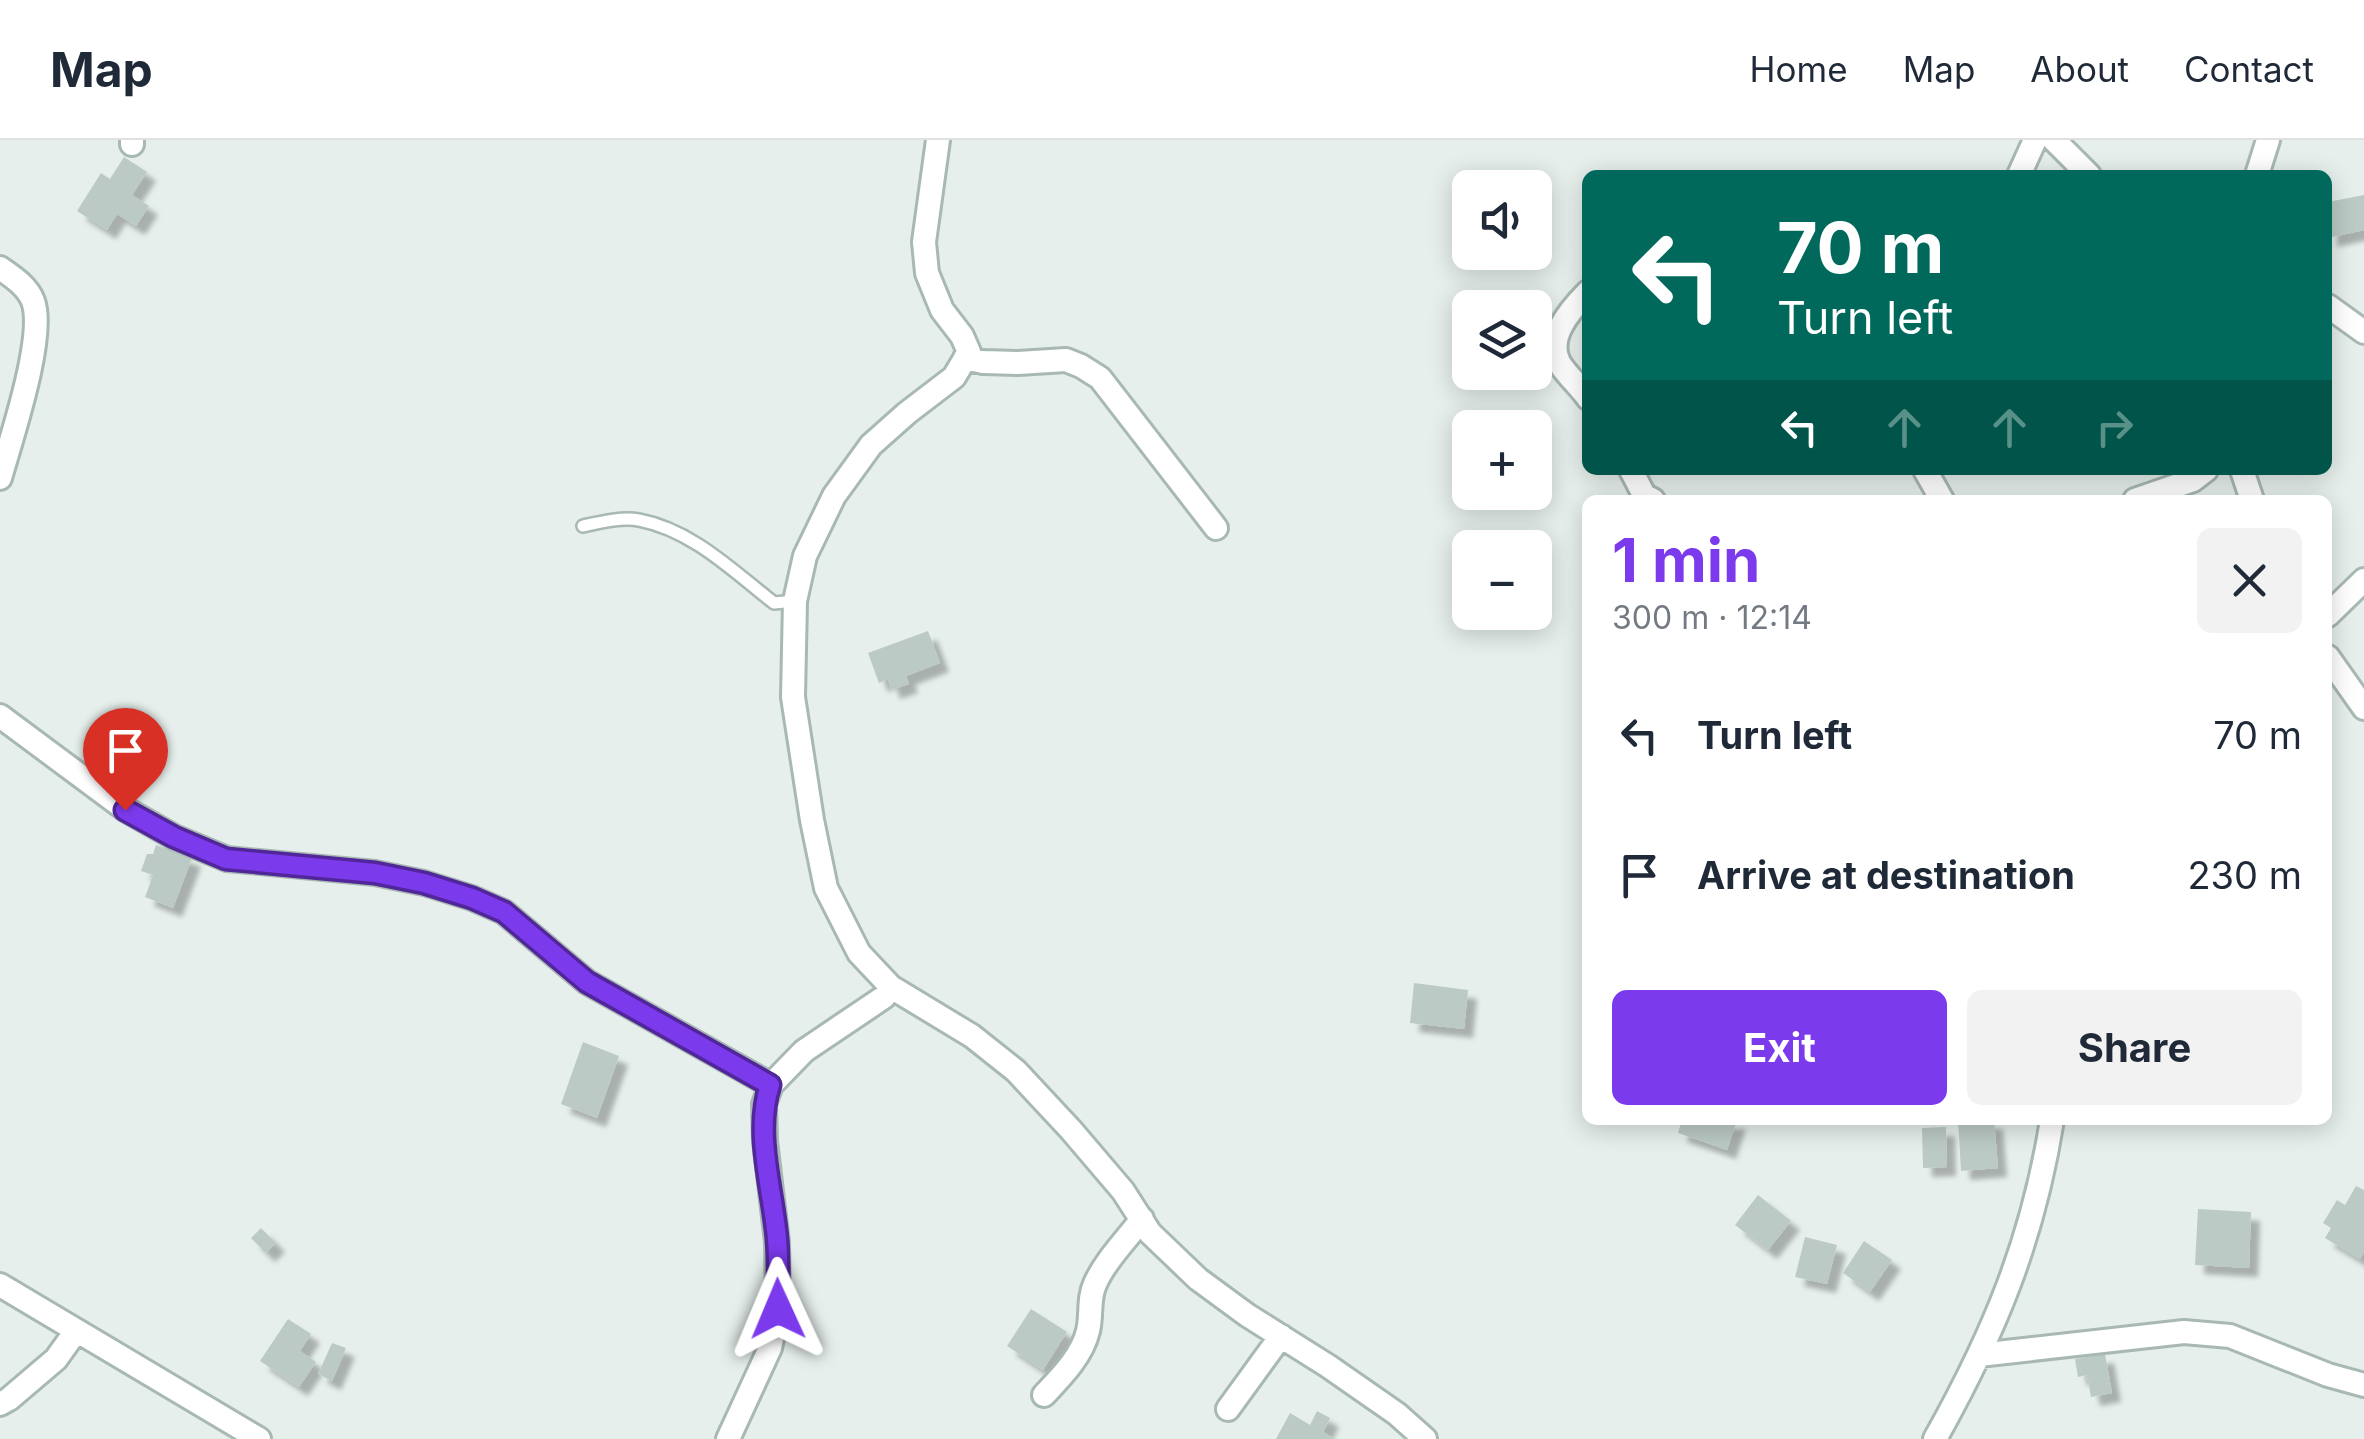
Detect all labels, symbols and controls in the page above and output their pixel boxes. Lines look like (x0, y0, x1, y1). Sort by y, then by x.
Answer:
text: Map (50, 40, 153, 99)
text: Home (1750, 48, 1848, 90)
text: Map (1903, 48, 1975, 90)
text: About (2030, 48, 2129, 90)
text: Contact (2184, 48, 2314, 90)
map controls (1452, 170, 1552, 630)
button: sound (1452, 170, 1552, 270)
text: 70 m (1777, 205, 1944, 290)
icon: left (1612, 210, 1742, 340)
button: layers (1452, 290, 1552, 390)
text: Turn left (1777, 290, 1953, 345)
icon: left (1772, 400, 1827, 455)
icon: ahead (1877, 400, 1932, 455)
icon: ahead (1982, 400, 2037, 455)
icon: right (2087, 400, 2142, 455)
button: + (1452, 410, 1552, 510)
text: 1 min (1612, 524, 1760, 596)
button: close (2197, 528, 2302, 633)
button: − (1452, 530, 1552, 630)
text: 300 m · 12:14 (1612, 598, 1812, 637)
pin (83, 708, 168, 811)
icon: left (1612, 708, 1667, 763)
text: Turn left (1697, 712, 1852, 758)
text: 70 m (2213, 712, 2302, 758)
icon: arrive (98, 723, 153, 778)
icon: arrive (1612, 848, 1667, 903)
text: Arrive at destination (1697, 852, 2075, 898)
text: 230 m (2187, 852, 2302, 898)
button: Exit (1612, 990, 1947, 1105)
button: Share (1967, 990, 2302, 1105)
position arrow (726, 1257, 830, 1361)

